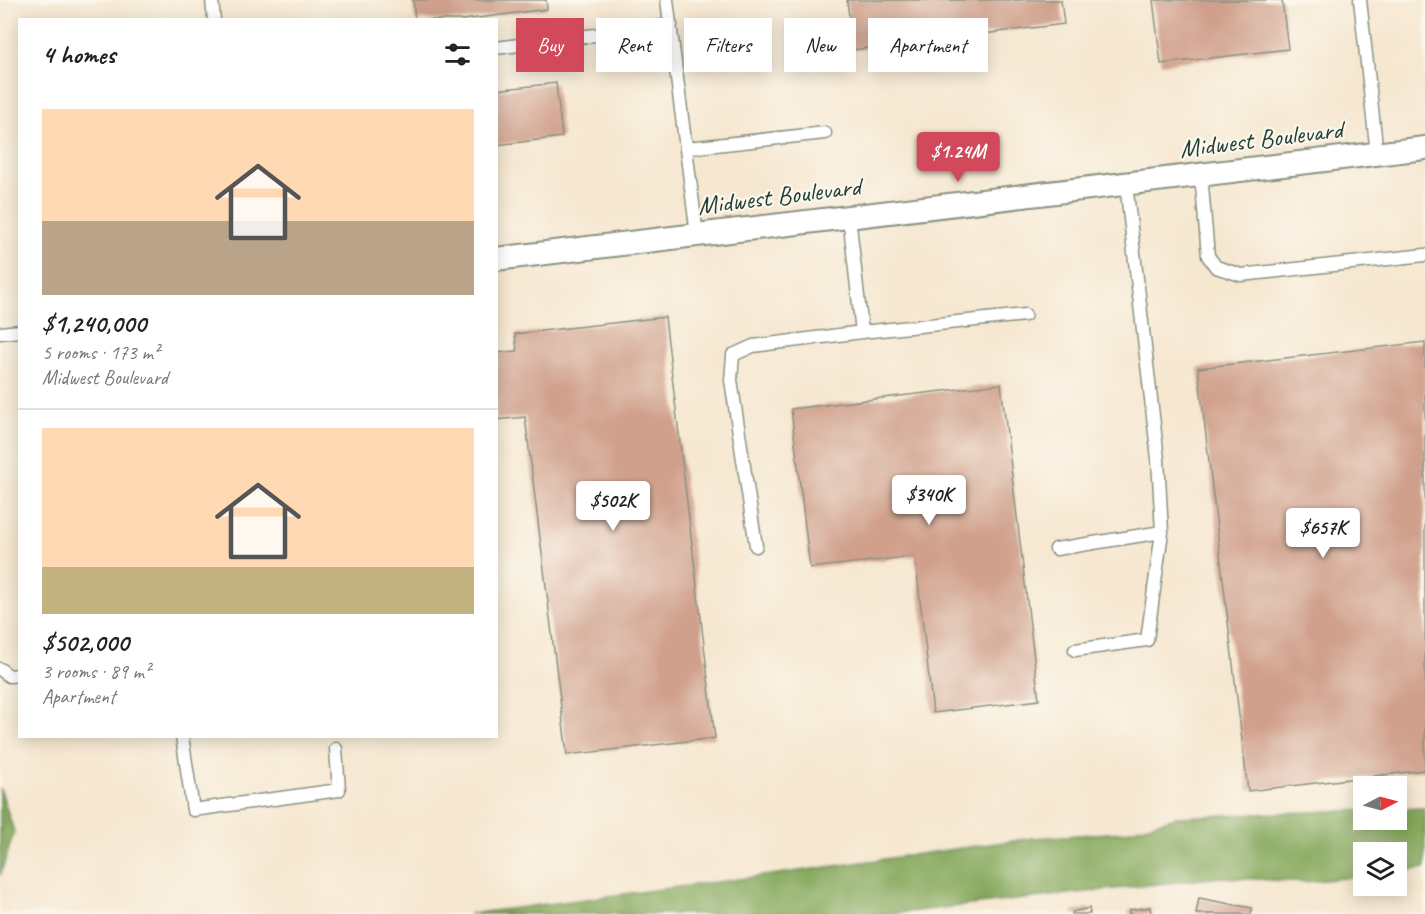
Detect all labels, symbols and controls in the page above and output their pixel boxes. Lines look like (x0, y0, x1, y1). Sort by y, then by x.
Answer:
chip: Buy (516, 18, 584, 72)
chip: Rent (596, 18, 672, 72)
chip: Filters (684, 18, 772, 72)
chip: New (784, 18, 856, 72)
chip: Apartment (868, 18, 988, 72)
text: 4 homes (42, 38, 115, 71)
icon: filters (441, 38, 474, 71)
street label: Midwest Boulevard (1178, 112, 1348, 165)
pin: $1.24M (909, 132, 1007, 183)
text: $1.24M (931, 139, 985, 164)
icon: home (204, 148, 312, 256)
street label: Midwest Boulevard (696, 169, 866, 222)
text: $1,240,000 (42, 307, 146, 340)
text: 5 rooms · 173 m² (42, 340, 159, 365)
text: Midwest Boulevard (42, 365, 168, 390)
icon: home (204, 467, 312, 575)
pin: $340K (887, 475, 971, 526)
pin: $502K (571, 481, 655, 532)
text: $340K (906, 482, 952, 507)
text: $502K (590, 488, 636, 513)
pin: $657K (1281, 508, 1365, 559)
text: $657K (1300, 515, 1346, 540)
text: $502,000 (42, 626, 129, 659)
text: 3 rooms · 89 m² (42, 659, 150, 684)
text: Apartment (42, 684, 115, 709)
north arrow (1353, 776, 1407, 830)
map controls (1353, 776, 1407, 896)
button: layers (1353, 842, 1407, 896)

